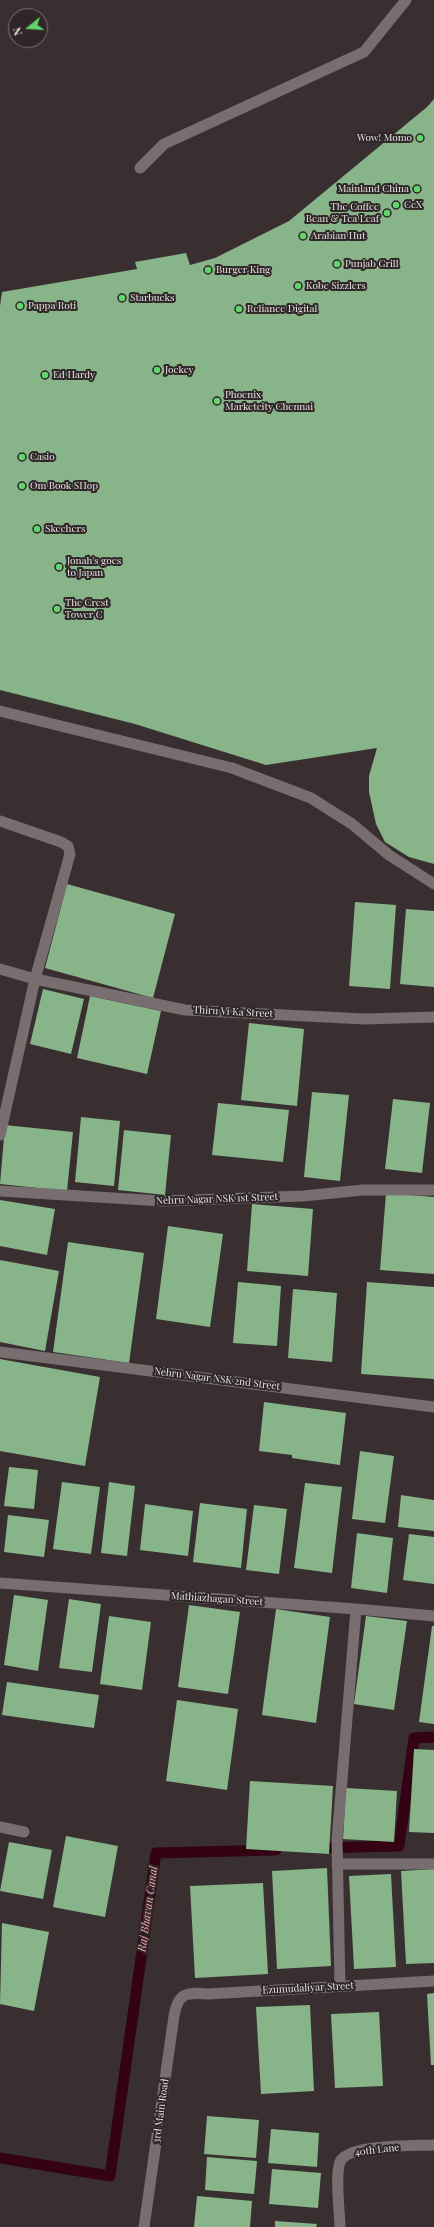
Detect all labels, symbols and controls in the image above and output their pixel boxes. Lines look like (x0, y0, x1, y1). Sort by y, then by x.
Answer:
north arrow (8, 8, 48, 48)
text: N (9, 25, 25, 38)
place label: Wow! Momo (357, 132, 412, 144)
marker: Wow! Momo (415, 133, 425, 143)
place label: Mainland China (338, 183, 409, 195)
marker: Mainland China (412, 184, 422, 194)
place label: CeX (404, 199, 422, 211)
marker: CeX (391, 200, 401, 210)
place label: The Coffee Bean & Tea Leaf (306, 201, 379, 224)
marker: The Coffee Bean & Tea Leaf (382, 208, 392, 218)
place label: Arabian Hut (311, 230, 366, 242)
marker: Arabian Hut (298, 231, 308, 241)
place label: Punjab Grill (345, 258, 399, 270)
marker: Punjab Grill (332, 259, 342, 269)
place label: Burger King (216, 264, 270, 276)
marker: Burger King (203, 265, 213, 275)
place label: Kobe Sizzlers (306, 280, 366, 292)
marker: Kobe Sizzlers (293, 281, 303, 291)
place label: Starbucks (130, 292, 174, 304)
marker: Starbucks (117, 293, 127, 303)
place label: Pappa Roti (28, 300, 76, 312)
marker: Pappa Roti (15, 301, 25, 311)
place label: Reliance Digital (247, 303, 317, 315)
marker: Reliance Digital (234, 304, 244, 314)
place label: Jockey (165, 364, 194, 376)
marker: Jockey (152, 365, 162, 375)
place label: Ed Hardy (53, 369, 95, 381)
marker: Ed Hardy (40, 370, 50, 380)
place label: Phoenix Marketcity Chennai (225, 389, 313, 412)
marker: Phoenix Marketcity Chennai (212, 396, 222, 406)
place label: Casio (30, 451, 55, 463)
marker: Casio (17, 452, 27, 462)
place label: Om Book SHop (30, 480, 98, 492)
marker: Om Book SHop (17, 481, 27, 491)
place label: Skechers (45, 523, 85, 535)
marker: Skechers (32, 524, 42, 534)
place label: Jonah's goes to Japan (67, 555, 121, 578)
marker: Jonah's goes to Japan (54, 562, 64, 572)
place label: The Crest Tower C (65, 597, 109, 620)
marker: The Crest Tower C (52, 604, 62, 614)
street label: Thiru Vi Ka Street (193, 1004, 273, 1020)
street label: Nehru Nagar NSK 1st Street (156, 1191, 278, 1207)
street label: Nehru Nagar NSK 2nd Street (153, 1365, 281, 1393)
street label: Mathiazhagan Street (171, 1590, 263, 1608)
water label: Raj Bhavan Canal (135, 1865, 161, 1953)
street label: Ezumudaliyar Street (262, 1980, 354, 1996)
street label: 3rd Main Road (151, 2078, 171, 2144)
street label: 40th Lane (354, 2141, 400, 2159)

